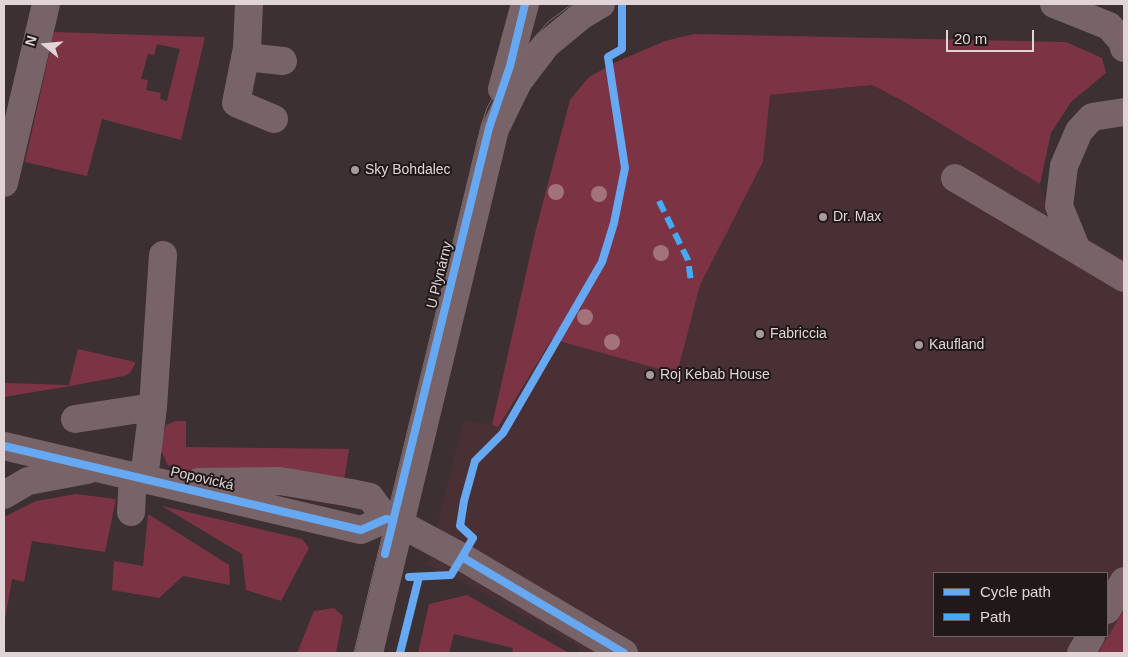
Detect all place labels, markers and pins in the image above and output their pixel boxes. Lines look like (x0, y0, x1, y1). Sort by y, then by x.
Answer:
place label: Sky Bohdalec (365, 162, 451, 178)
marker: Sky Bohdalec (349, 164, 361, 176)
place label: Dr. Max (833, 209, 881, 225)
marker: Dr. Max (817, 211, 829, 223)
place label: Fabriccia (770, 326, 827, 342)
marker: Fabriccia (754, 328, 766, 340)
place label: Kaufland (929, 337, 984, 353)
marker: Kaufland (913, 339, 925, 351)
place label: Roj Kebab House (660, 367, 770, 383)
marker: Roj Kebab House (644, 369, 656, 381)

